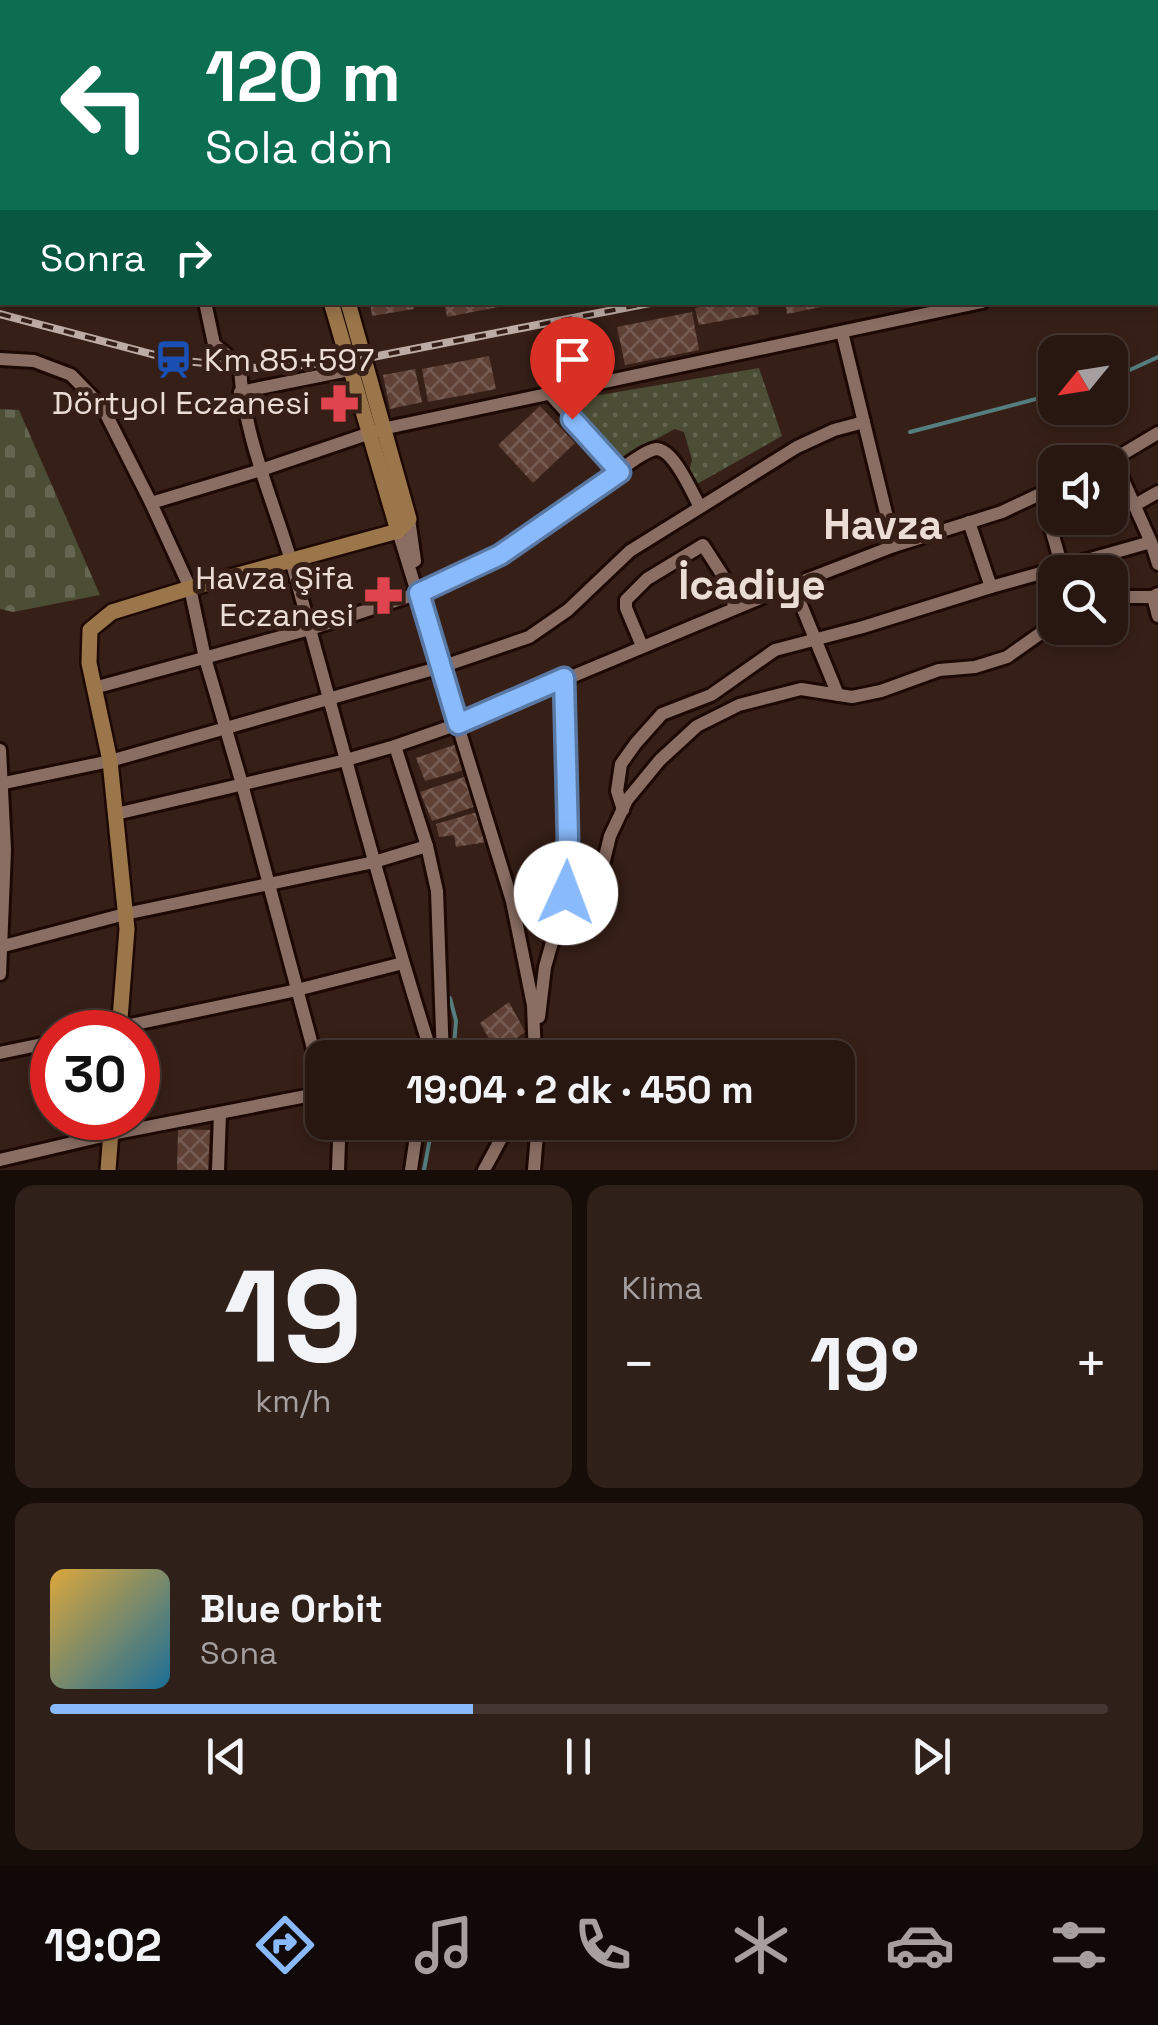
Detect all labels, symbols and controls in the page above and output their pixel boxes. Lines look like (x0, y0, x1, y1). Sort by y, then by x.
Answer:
text: 120 m (205, 32, 401, 121)
icon: left (40, 40, 170, 170)
text: Sola dön (205, 119, 393, 176)
icon: right (166, 230, 221, 285)
text: Sonra (40, 234, 146, 282)
pin (530, 317, 615, 420)
icon: arrive (545, 332, 600, 387)
north arrow (1038, 335, 1128, 425)
map controls (1038, 335, 1128, 645)
station icon: Km 85+597 (153, 339, 195, 381)
place label: Km 85+597 (204, 340, 374, 380)
pharmacy icon: Dörtyol Eczanesi (319, 382, 361, 424)
place label: Dörtyol Eczanesi (52, 383, 310, 423)
button: sound (1038, 445, 1128, 535)
district label: Havza (823, 498, 943, 551)
button: search (1038, 555, 1128, 645)
place label: Havza Şifa Eczanesi (195, 558, 354, 635)
district label: İcadiye (678, 558, 826, 611)
pharmacy icon: Havza Şifa Eczanesi (363, 575, 405, 617)
position arrow (514, 841, 618, 945)
speed limit sign: 30 (30, 1010, 160, 1140)
text: 19:04 · 2 dk · 450 m (406, 1066, 754, 1114)
text: 19 (224, 1233, 363, 1399)
text: Klima (622, 1268, 703, 1308)
text: 19° (810, 1316, 920, 1412)
text: − (622, 1329, 656, 1399)
text: + (1074, 1329, 1108, 1399)
text: km/h (255, 1381, 331, 1421)
text: Blue Orbit (200, 1585, 383, 1633)
text: Sona (200, 1633, 277, 1673)
icon: previous (199, 1729, 254, 1784)
icon: pause (551, 1729, 606, 1784)
icon: next (904, 1729, 959, 1784)
icon: directions (250, 1910, 320, 1980)
icon: music (409, 1910, 479, 1980)
icon: phone (568, 1910, 638, 1980)
icon: climate (726, 1910, 796, 1980)
icon: car (885, 1910, 955, 1980)
icon: filters (1044, 1910, 1114, 1980)
text: 19:02 (44, 1917, 162, 1974)

